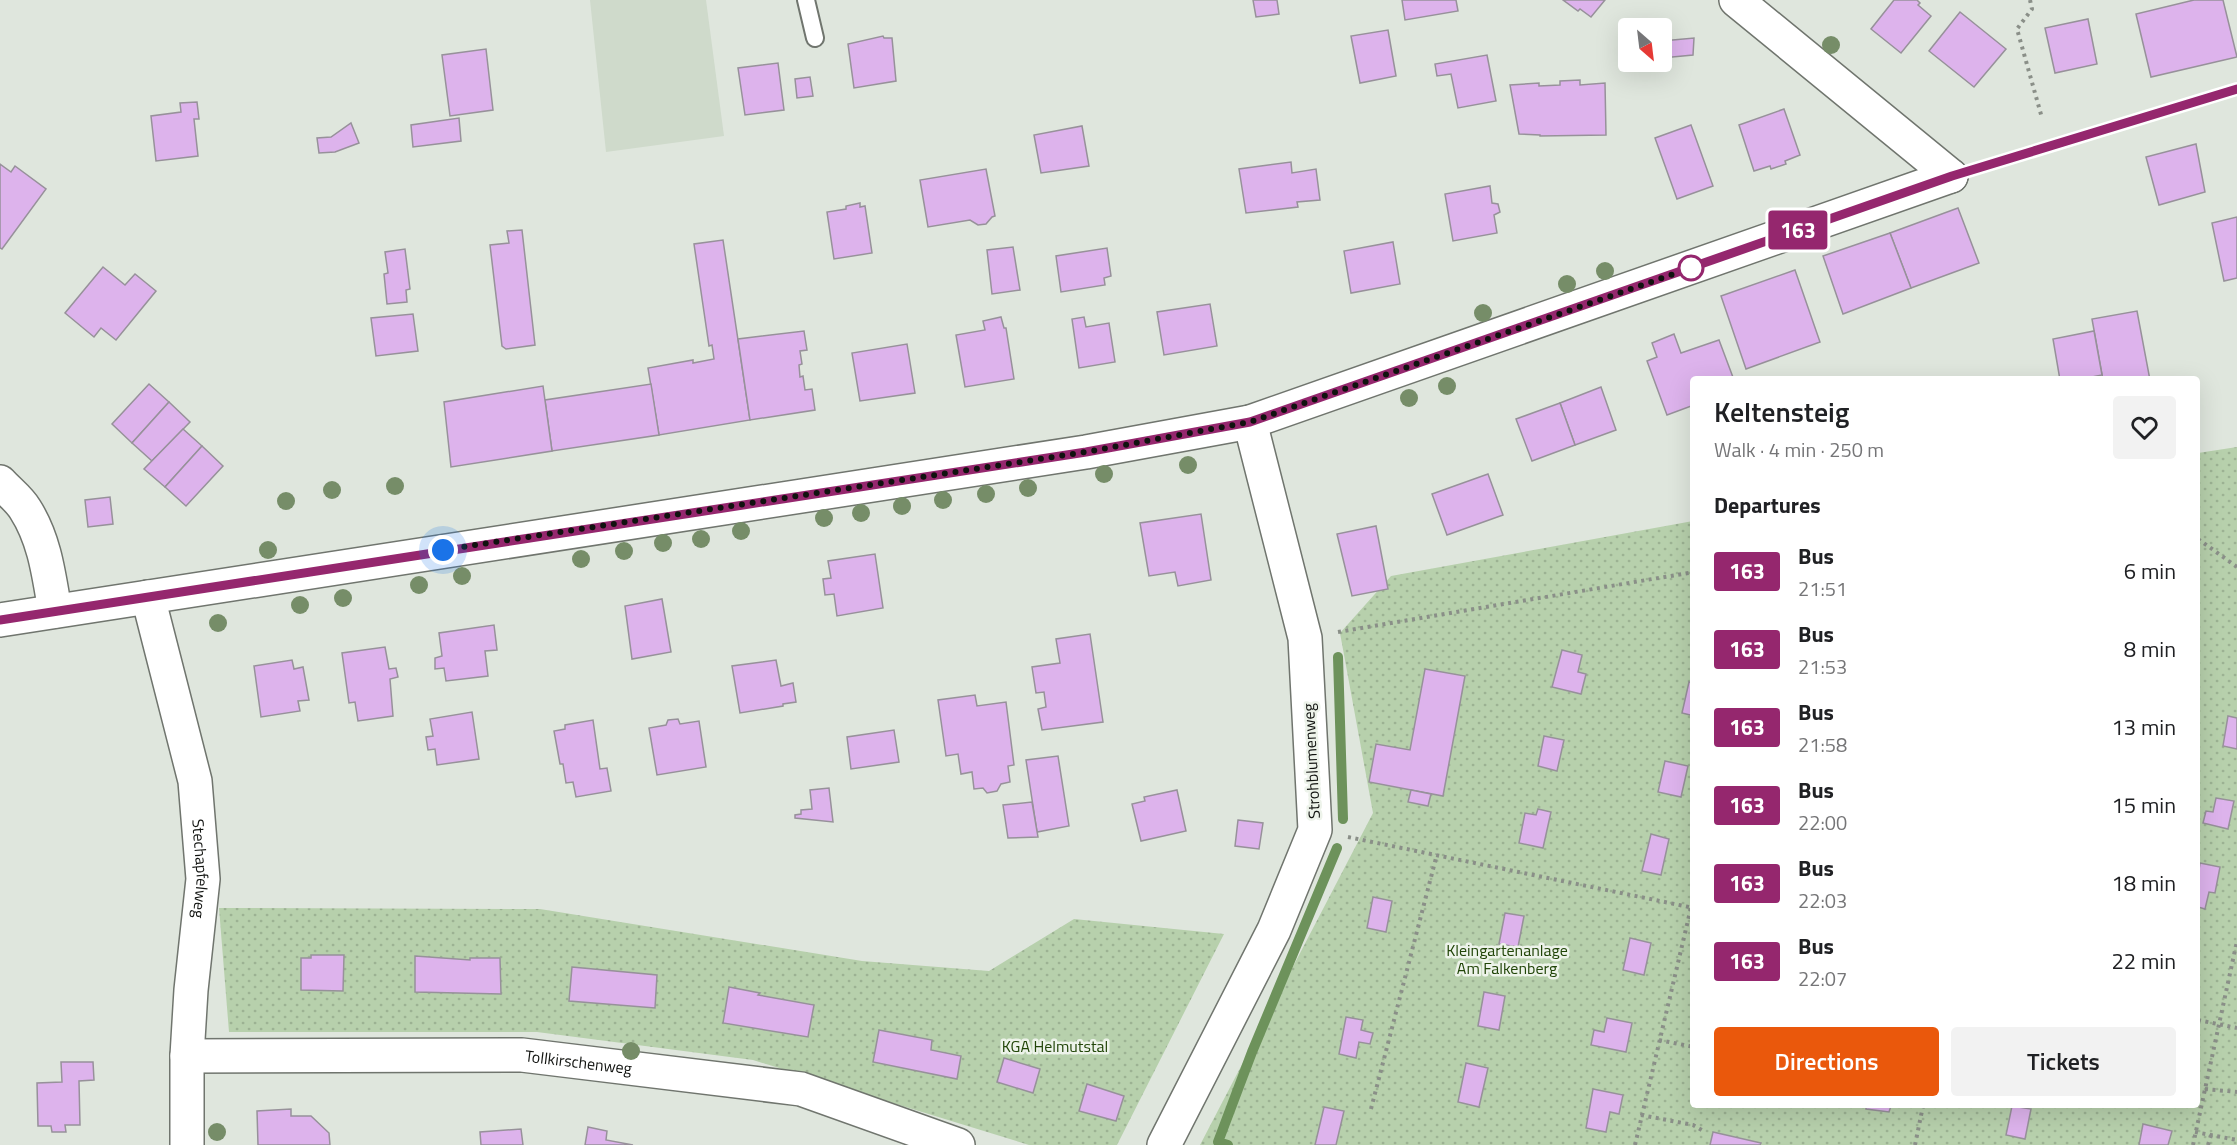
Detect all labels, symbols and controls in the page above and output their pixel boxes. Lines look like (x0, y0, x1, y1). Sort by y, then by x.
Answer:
north arrow (1618, 18, 1672, 72)
map controls (1618, 18, 1672, 72)
line badge: 163 (1764, 210, 1832, 250)
text: 163 (1780, 214, 1816, 246)
unlabelled marker (1678, 255, 1704, 281)
text: Keltensteig (1714, 390, 1850, 433)
button: heart (2113, 396, 2176, 459)
text: Walk · 4 min · 250 m (1714, 434, 1884, 465)
text: Departures (1714, 488, 1821, 522)
your location (428, 535, 458, 565)
text: Bus (1798, 539, 1834, 573)
text: 6 min (2124, 554, 2176, 588)
text: 163 (1729, 555, 1765, 587)
text: 21:51 (1798, 573, 1847, 604)
text: Bus (1798, 617, 1834, 651)
text: 8 min (2124, 632, 2176, 666)
text: 163 (1729, 633, 1765, 665)
text: 21:53 (1798, 651, 1847, 682)
text: Bus (1798, 695, 1834, 729)
street label: Strohblumenweg (1296, 703, 1326, 819)
text: 13 min (2111, 710, 2176, 744)
text: 163 (1729, 711, 1765, 743)
text: 21:58 (1798, 729, 1847, 760)
text: Bus (1798, 773, 1834, 807)
text: 15 min (2111, 788, 2176, 822)
text: 163 (1729, 789, 1765, 821)
text: 22:00 (1798, 807, 1847, 838)
street label: Stechapfelweg (186, 818, 215, 920)
text: Bus (1798, 851, 1834, 885)
text: 18 min (2111, 866, 2176, 900)
text: 163 (1729, 867, 1765, 899)
text: 22:03 (1798, 885, 1847, 916)
text: Bus (1798, 929, 1834, 963)
park label: Kleingartenanlage Am Falkenberg (1446, 938, 1568, 980)
text: 22 min (2111, 944, 2176, 978)
text: 163 (1729, 945, 1765, 977)
text: 22:07 (1798, 963, 1847, 994)
button: Directions (1714, 1027, 1939, 1096)
button: Tickets (1951, 1027, 2176, 1096)
park label: KGA Helmutstal (1002, 1034, 1108, 1058)
street label: Tollkirschenweg (524, 1043, 633, 1080)

